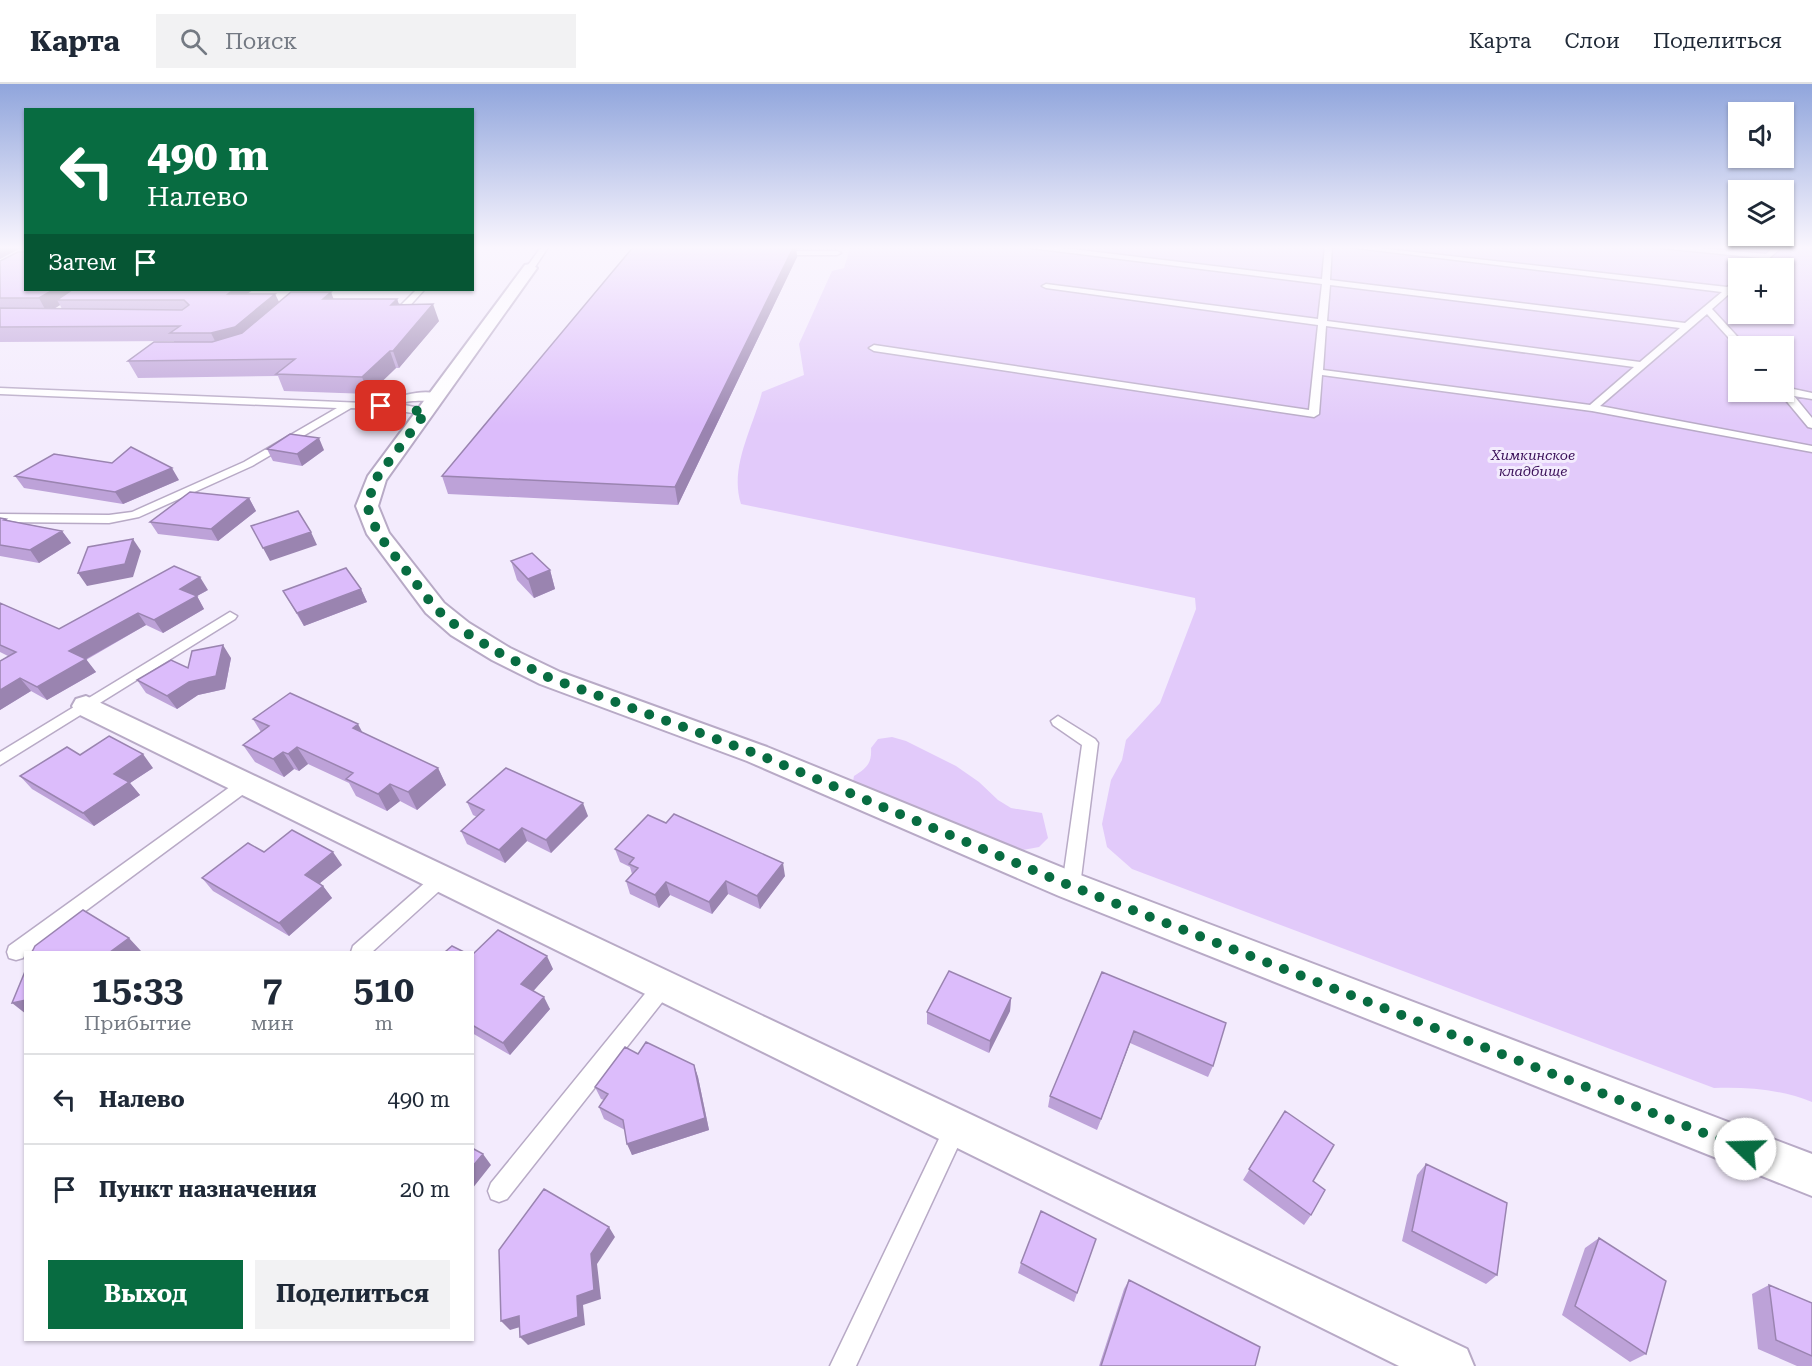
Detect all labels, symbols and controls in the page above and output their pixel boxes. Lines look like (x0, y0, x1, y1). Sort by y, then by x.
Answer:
search box (156, 14, 576, 68)
text: Карта (30, 25, 120, 58)
icon: search (177, 25, 210, 58)
text: Поиск (225, 29, 297, 54)
text: Карта (1469, 29, 1532, 53)
text: Слои (1565, 29, 1620, 53)
text: Поделиться (1653, 29, 1782, 53)
map controls (1728, 102, 1794, 402)
button: sound (1728, 102, 1794, 168)
text: 490 m (147, 131, 269, 180)
icon: left (48, 132, 126, 210)
button: layers (1728, 180, 1794, 246)
text: Налево (147, 181, 248, 213)
icon: arrive (129, 246, 162, 279)
text: Затем (48, 250, 117, 275)
button: + (1728, 258, 1794, 324)
button: − (1728, 336, 1794, 402)
pin (355, 380, 406, 431)
icon: arrive (364, 389, 397, 422)
park label: Химкинское кладбище (1490, 447, 1575, 479)
text: 15:33 (92, 969, 183, 1011)
text: 7 (262, 969, 282, 1011)
text: 510 (354, 969, 414, 1011)
text: Прибытие (84, 1011, 191, 1035)
text: мин (251, 1011, 294, 1035)
text: m (375, 1011, 393, 1035)
icon: left (48, 1083, 81, 1116)
text: Налево (99, 1087, 185, 1112)
text: 490 m (387, 1087, 450, 1112)
position arrow (1713, 1117, 1777, 1181)
icon: arrive (48, 1173, 81, 1206)
text: Пункт назначения (99, 1177, 317, 1202)
text: 20 m (400, 1177, 450, 1202)
button: Выход (48, 1260, 243, 1329)
button: Поделиться (255, 1260, 450, 1329)

